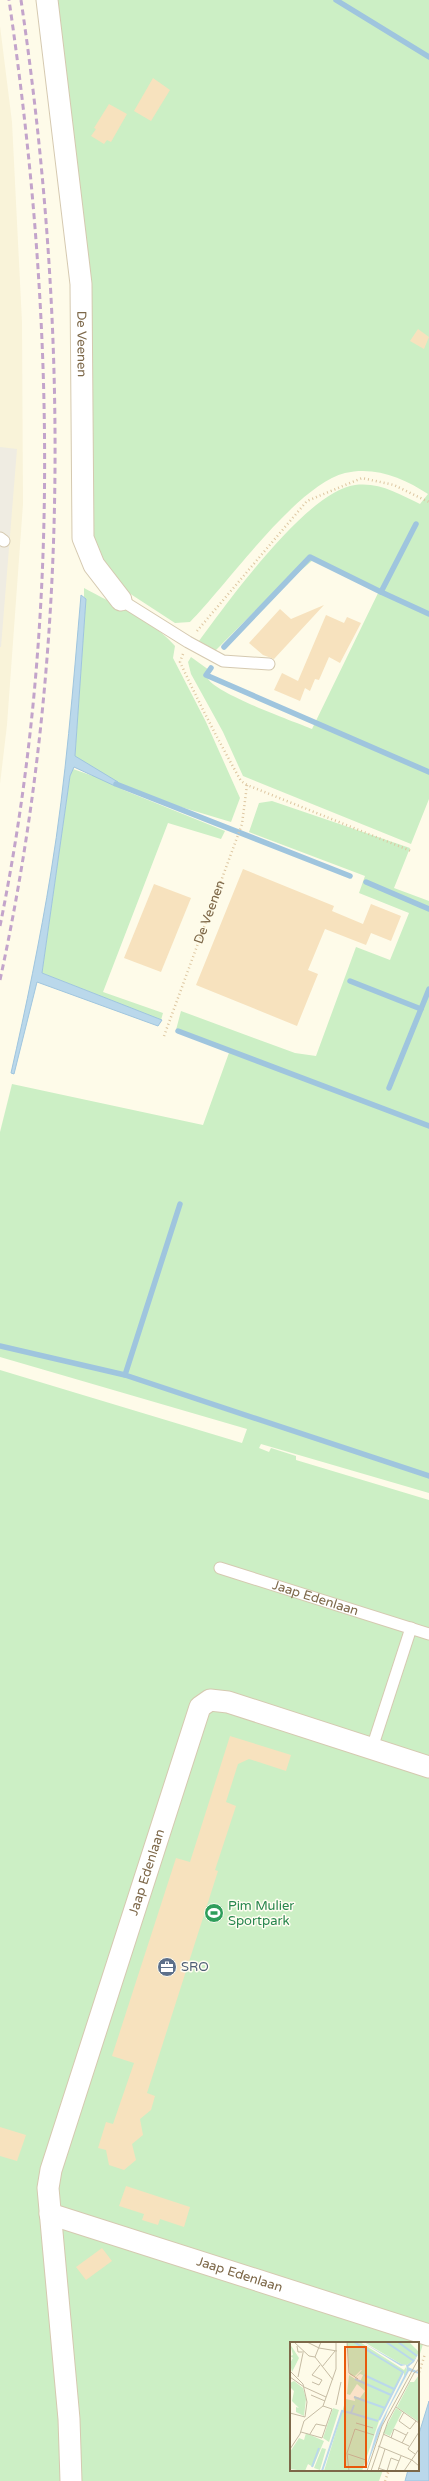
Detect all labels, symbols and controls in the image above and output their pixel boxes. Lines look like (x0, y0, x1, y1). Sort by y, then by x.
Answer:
street label: De Veenen (73, 311, 90, 377)
street label: De Veenen (191, 878, 229, 946)
street label: Jaap Edenlaan (270, 1577, 361, 1619)
street label: Jaap Edenlaan (125, 1827, 168, 1917)
place label: Pim Mulier Sportpark (228, 1898, 294, 1929)
sports icon: Pim Mulier Sportpark (203, 1902, 225, 1924)
office icon: SRO (156, 1956, 178, 1978)
place label: SRO (181, 1959, 209, 1975)
street label: Jaap Edenlaan (194, 2253, 285, 2296)
inset map (290, 2342, 419, 2471)

